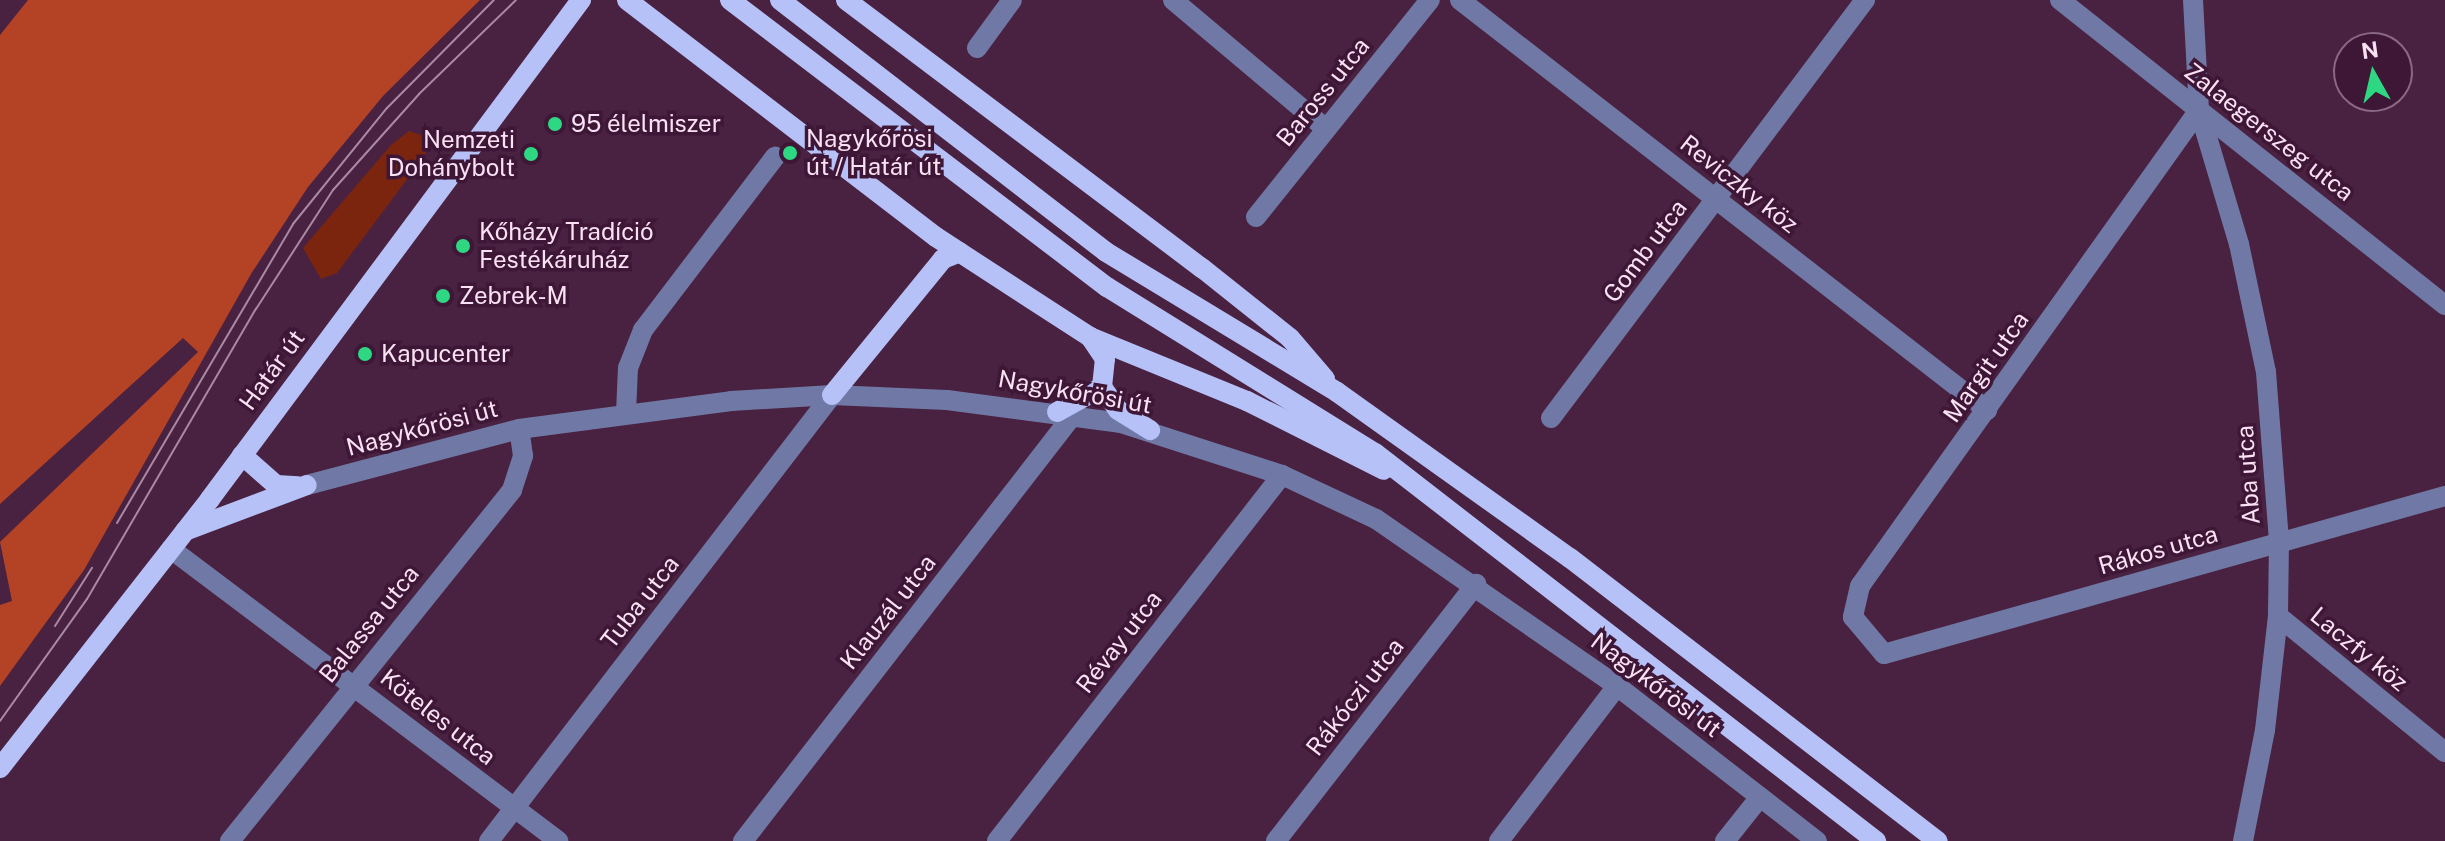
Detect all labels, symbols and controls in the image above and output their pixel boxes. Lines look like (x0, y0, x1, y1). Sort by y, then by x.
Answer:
street label: Baross utca (1271, 32, 1375, 152)
north arrow (2333, 32, 2413, 112)
text: N (2360, 36, 2380, 64)
street label: Zalaegerszeg utca (2179, 57, 2359, 207)
place label: 95 élelmiszer (571, 110, 721, 138)
marker: 95 élelmiszer (546, 115, 564, 133)
place label: Nagykőrösi út / Határ út (806, 125, 941, 181)
place label: Nemzeti Dohánybolt (388, 126, 515, 182)
street label: Reviczky köz (1674, 129, 1804, 239)
marker: Nagykőrösi út / Határ út (781, 144, 799, 162)
marker: Nemzeti Dohánybolt (522, 145, 540, 163)
street label: Gomb utca (1597, 194, 1693, 308)
place label: Kőházy Tradíció Festékáruház (479, 218, 654, 274)
marker: Kőházy Tradíció Festékáruház (454, 237, 472, 255)
place label: Zebrek-M (459, 282, 568, 310)
marker: Zebrek-M (434, 287, 452, 305)
street label: Margit utca (1937, 306, 2035, 428)
street label: Határ út (233, 324, 311, 416)
place label: Kapucenter (381, 340, 511, 368)
marker: Kapucenter (356, 345, 374, 363)
street label: Nagykőrösi út (996, 364, 1154, 420)
street label: Nagykőrösi út (343, 394, 501, 462)
street label: Aba utca (2230, 424, 2266, 526)
street label: Rákos utca (2095, 519, 2221, 581)
street label: Klauzál utca (834, 549, 942, 675)
street label: Tuba utca (595, 550, 685, 654)
street label: Balassa utca (313, 560, 425, 688)
street label: Révay utca (1070, 585, 1168, 699)
street label: Laczfy köz (2304, 601, 2414, 697)
street label: Nagykőrösi út (1585, 627, 1727, 743)
street label: Rákóczi utca (1300, 633, 1410, 761)
street label: Köteles utca (375, 663, 501, 771)

